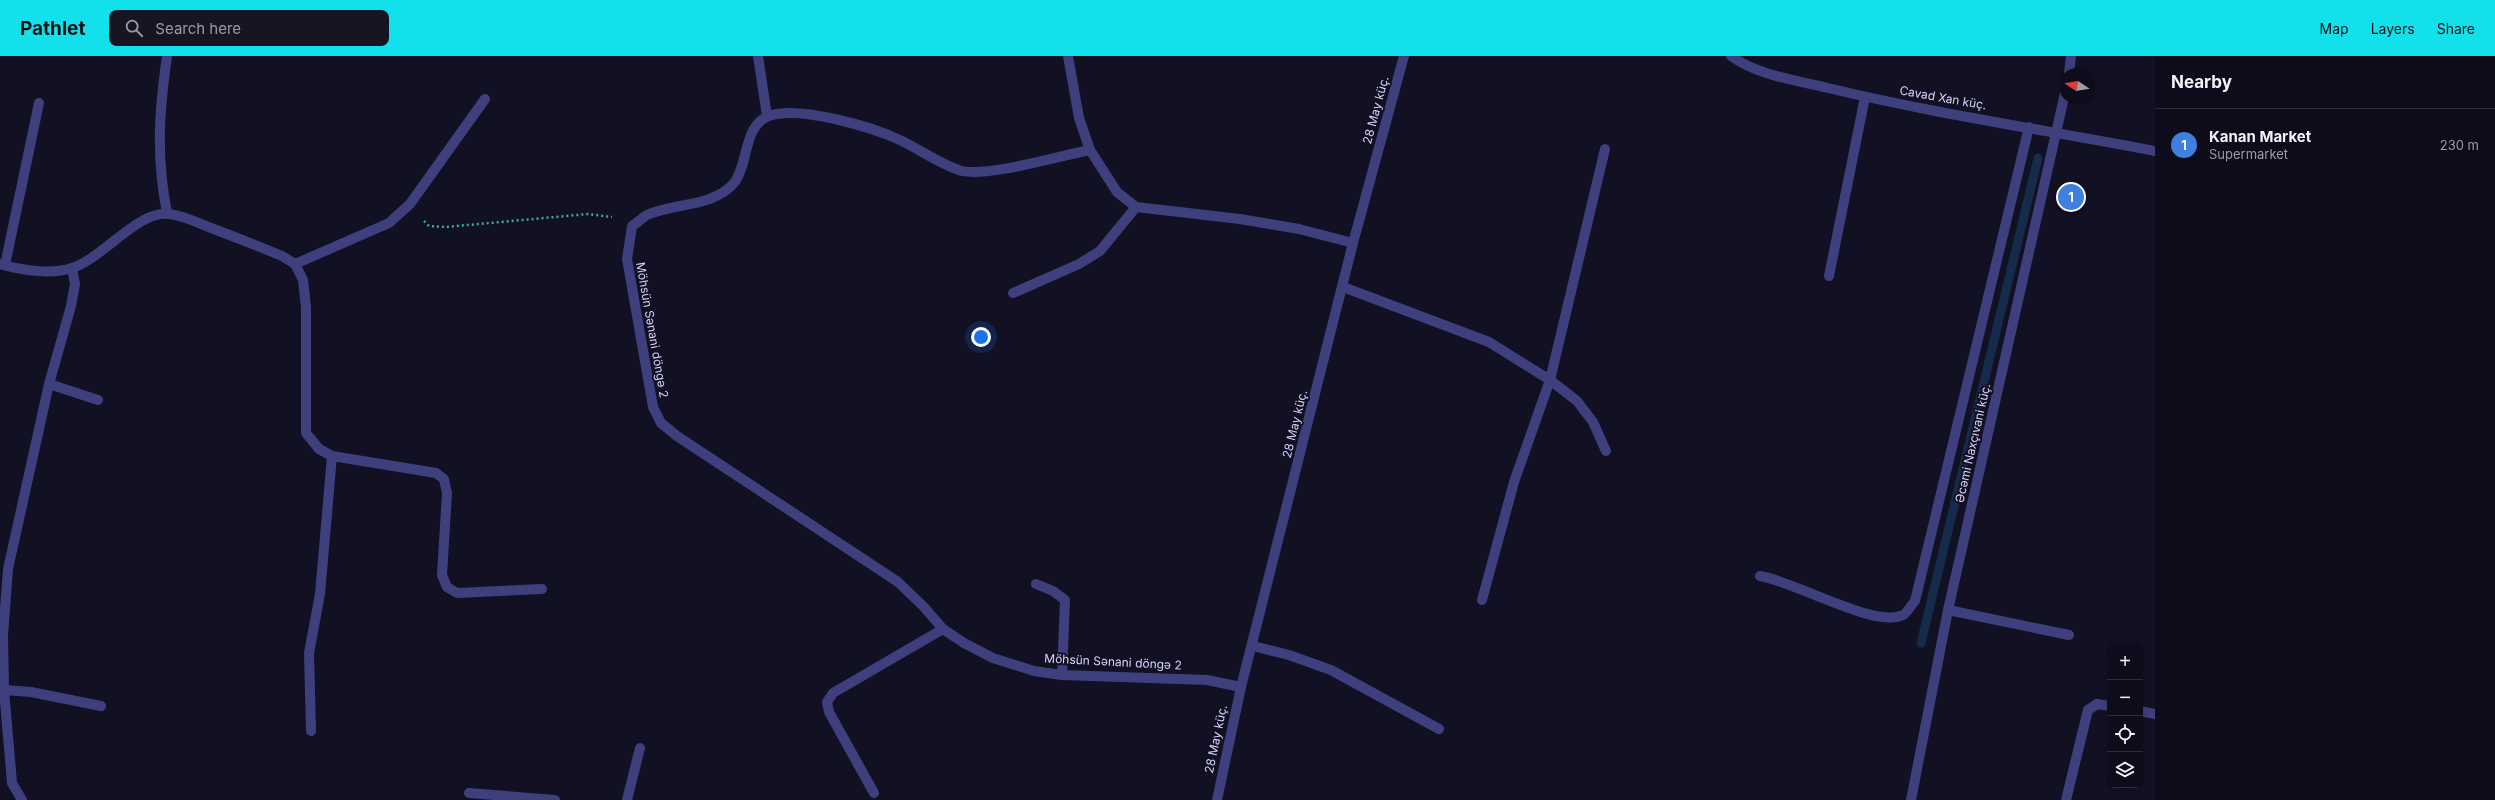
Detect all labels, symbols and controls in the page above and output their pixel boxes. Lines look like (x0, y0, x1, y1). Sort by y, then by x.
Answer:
search box (109, 10, 389, 46)
text: Pathlet (20, 17, 85, 40)
icon: search (123, 17, 145, 39)
text: Search here (155, 19, 241, 38)
text: Map (2320, 20, 2349, 37)
text: Layers (2371, 20, 2415, 37)
text: Share (2437, 20, 2475, 37)
north arrow (2059, 68, 2095, 104)
text: Nearby (2171, 72, 2232, 92)
street label: 28 May küç. (1359, 74, 1392, 145)
street label: Cavad Xan küç. (1898, 82, 1988, 113)
text: Kanan Market (2209, 127, 2311, 146)
text: 1 (2181, 137, 2187, 153)
text: 230 m (2440, 137, 2479, 153)
text: Supermarket (2209, 146, 2288, 162)
pin: 1 (2058, 182, 2084, 212)
street label: Möhsün Sənani döngə 2 (633, 261, 672, 399)
your location (971, 327, 991, 347)
street label: Əcəmi Naxçıvani küç. (1951, 382, 1994, 504)
street label: 28 May küç. (1279, 388, 1310, 459)
map controls (2107, 644, 2143, 788)
button: + (2107, 644, 2143, 680)
street label: Möhsün Sənani döngə 2 (1044, 650, 1182, 673)
button: − (2107, 680, 2143, 716)
street label: 28 May küç. (1201, 703, 1230, 775)
button: locate (2107, 716, 2143, 752)
button: layers (2107, 752, 2143, 788)

